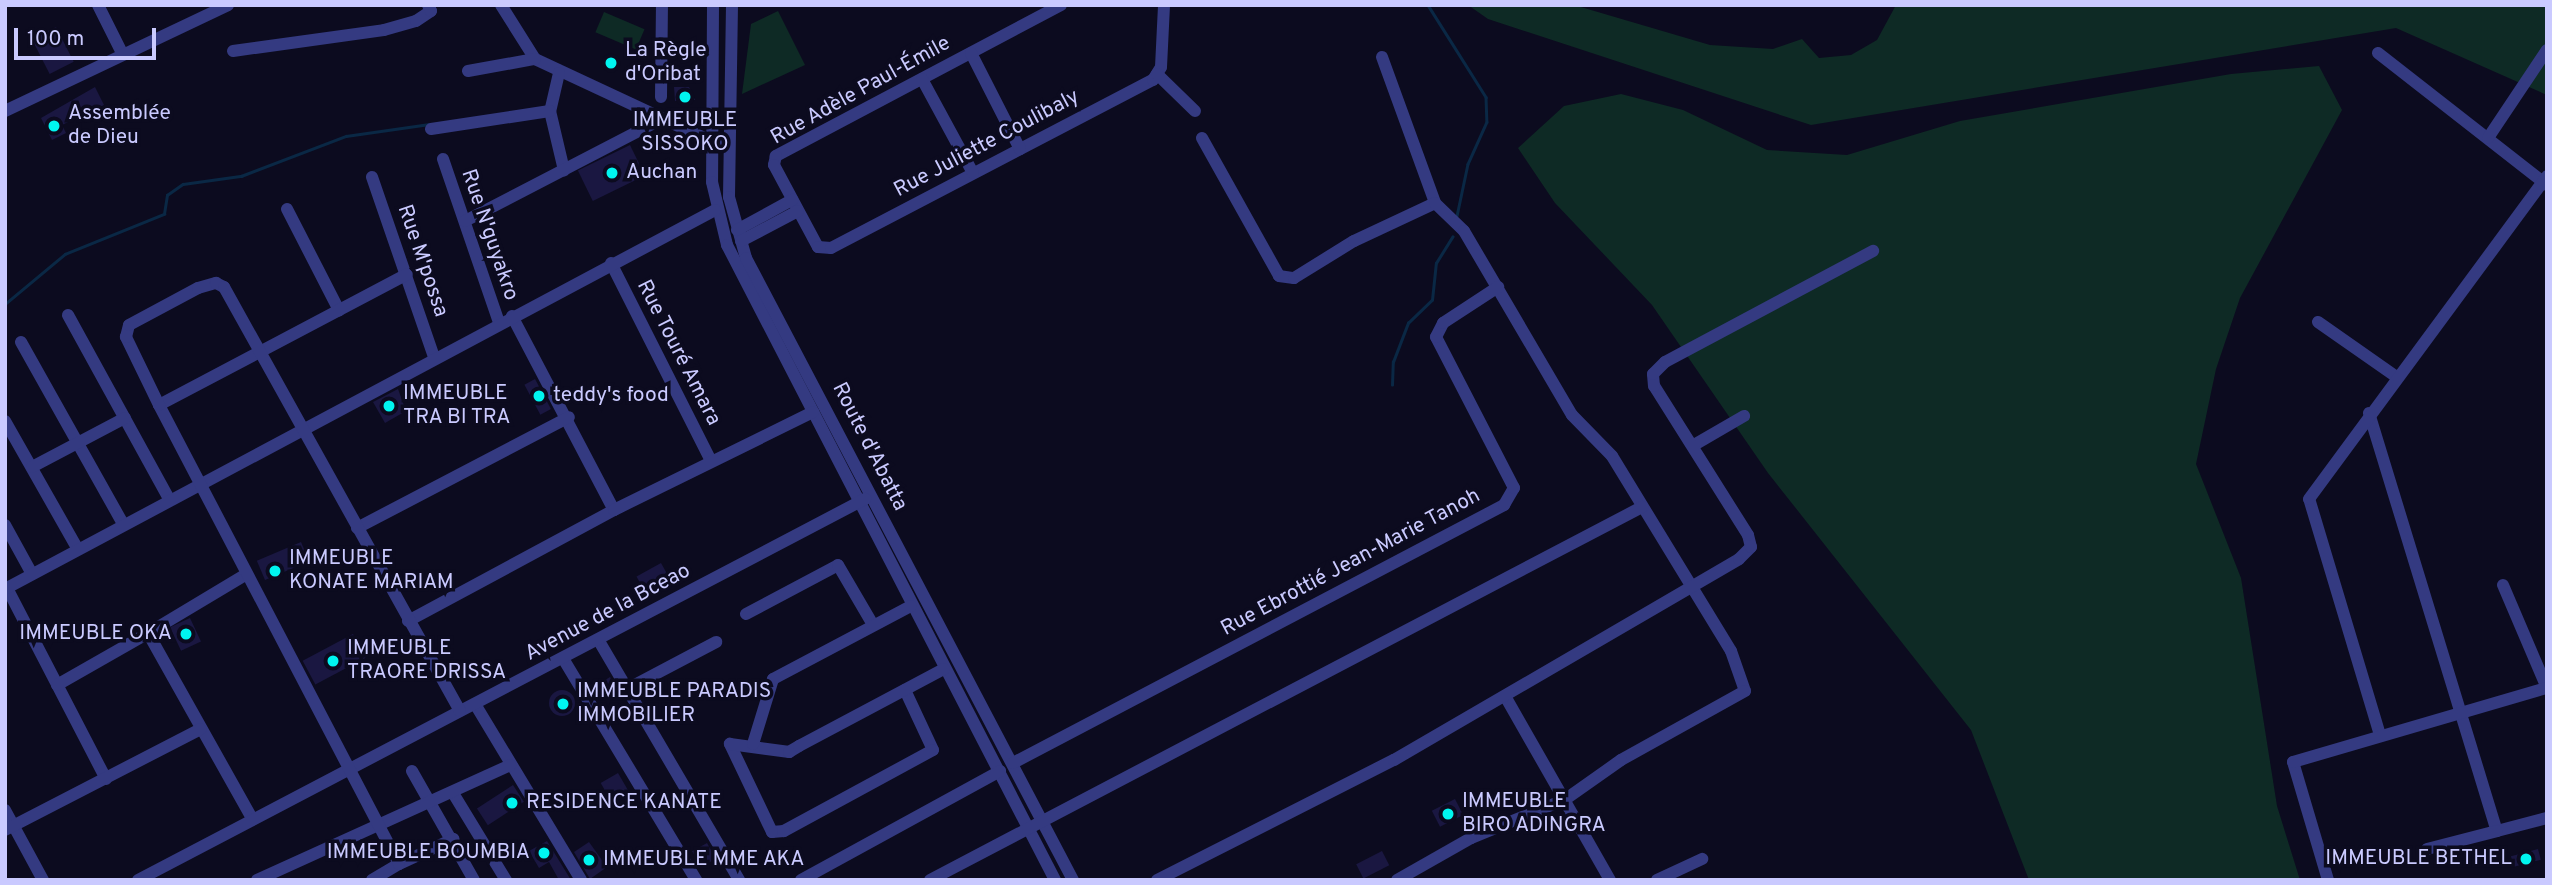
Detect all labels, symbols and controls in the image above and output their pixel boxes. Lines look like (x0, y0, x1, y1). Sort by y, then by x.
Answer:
scale bar (18, 14, 159, 58)
text: 100 m (27, 26, 84, 53)
street label: Rue Adèle Paul-Émile (766, 31, 956, 151)
place label: La Règle d'Oribat (625, 38, 707, 88)
marker: La Règle d'Oribat (603, 55, 619, 71)
street label: Rue Juliette Coulibaly (890, 84, 1084, 204)
marker: IMMEUBLE SISSOKO (677, 89, 693, 105)
place label: Assemblée de Dieu (68, 101, 171, 151)
place label: IMMEUBLE SISSOKO (633, 108, 737, 158)
marker: Assemblée de Dieu (46, 118, 62, 134)
place label: Auchan (626, 160, 697, 186)
marker: Auchan (604, 165, 620, 181)
street label: Rue N'guyakro (455, 166, 523, 304)
street label: Rue M'possa (391, 201, 453, 321)
street label: Rue Touré Amara (630, 275, 726, 431)
street label: Route d'Abatta (826, 379, 912, 515)
place label: IMMEUBLE TRA BI TRA (403, 381, 512, 431)
place label: teddy's food (553, 383, 669, 409)
marker: teddy's food (531, 388, 547, 404)
marker: IMMEUBLE TRA BI TRA (381, 398, 397, 414)
street label: Rue Ebrottié Jean-Marie Tanoh (1217, 484, 1485, 642)
place label: IMMEUBLE KONATE MARIAM (289, 546, 454, 596)
street label: Avenue de la Bceao (521, 559, 695, 667)
marker: IMMEUBLE KONATE MARIAM (267, 563, 283, 579)
place label: IMMEUBLE OKA (19, 621, 172, 647)
marker: IMMEUBLE OKA (178, 626, 194, 642)
place label: IMMEUBLE TRAORE DRISSA (347, 636, 506, 686)
marker: IMMEUBLE TRAORE DRISSA (325, 653, 341, 669)
place label: IMMEUBLE PARADIS IMMOBILIER (577, 679, 771, 729)
marker: IMMEUBLE PARADIS IMMOBILIER (555, 696, 571, 712)
place label: IMMEUBLE BIRO ADINGRA (1462, 789, 1607, 839)
place label: RESIDENCE KANATE (526, 790, 722, 816)
marker: RESIDENCE KANATE (504, 795, 520, 811)
marker: IMMEUBLE BIRO ADINGRA (1440, 806, 1456, 822)
place label: IMMEUBLE BOUMBIA (327, 840, 530, 866)
marker: IMMEUBLE BOUMBIA (536, 845, 552, 861)
place label: IMMEUBLE BETHEL (2325, 846, 2512, 872)
place label: IMMEUBLE MME AKA (603, 847, 805, 873)
marker: IMMEUBLE BETHEL (2518, 851, 2534, 867)
marker: IMMEUBLE MME AKA (581, 852, 597, 868)

